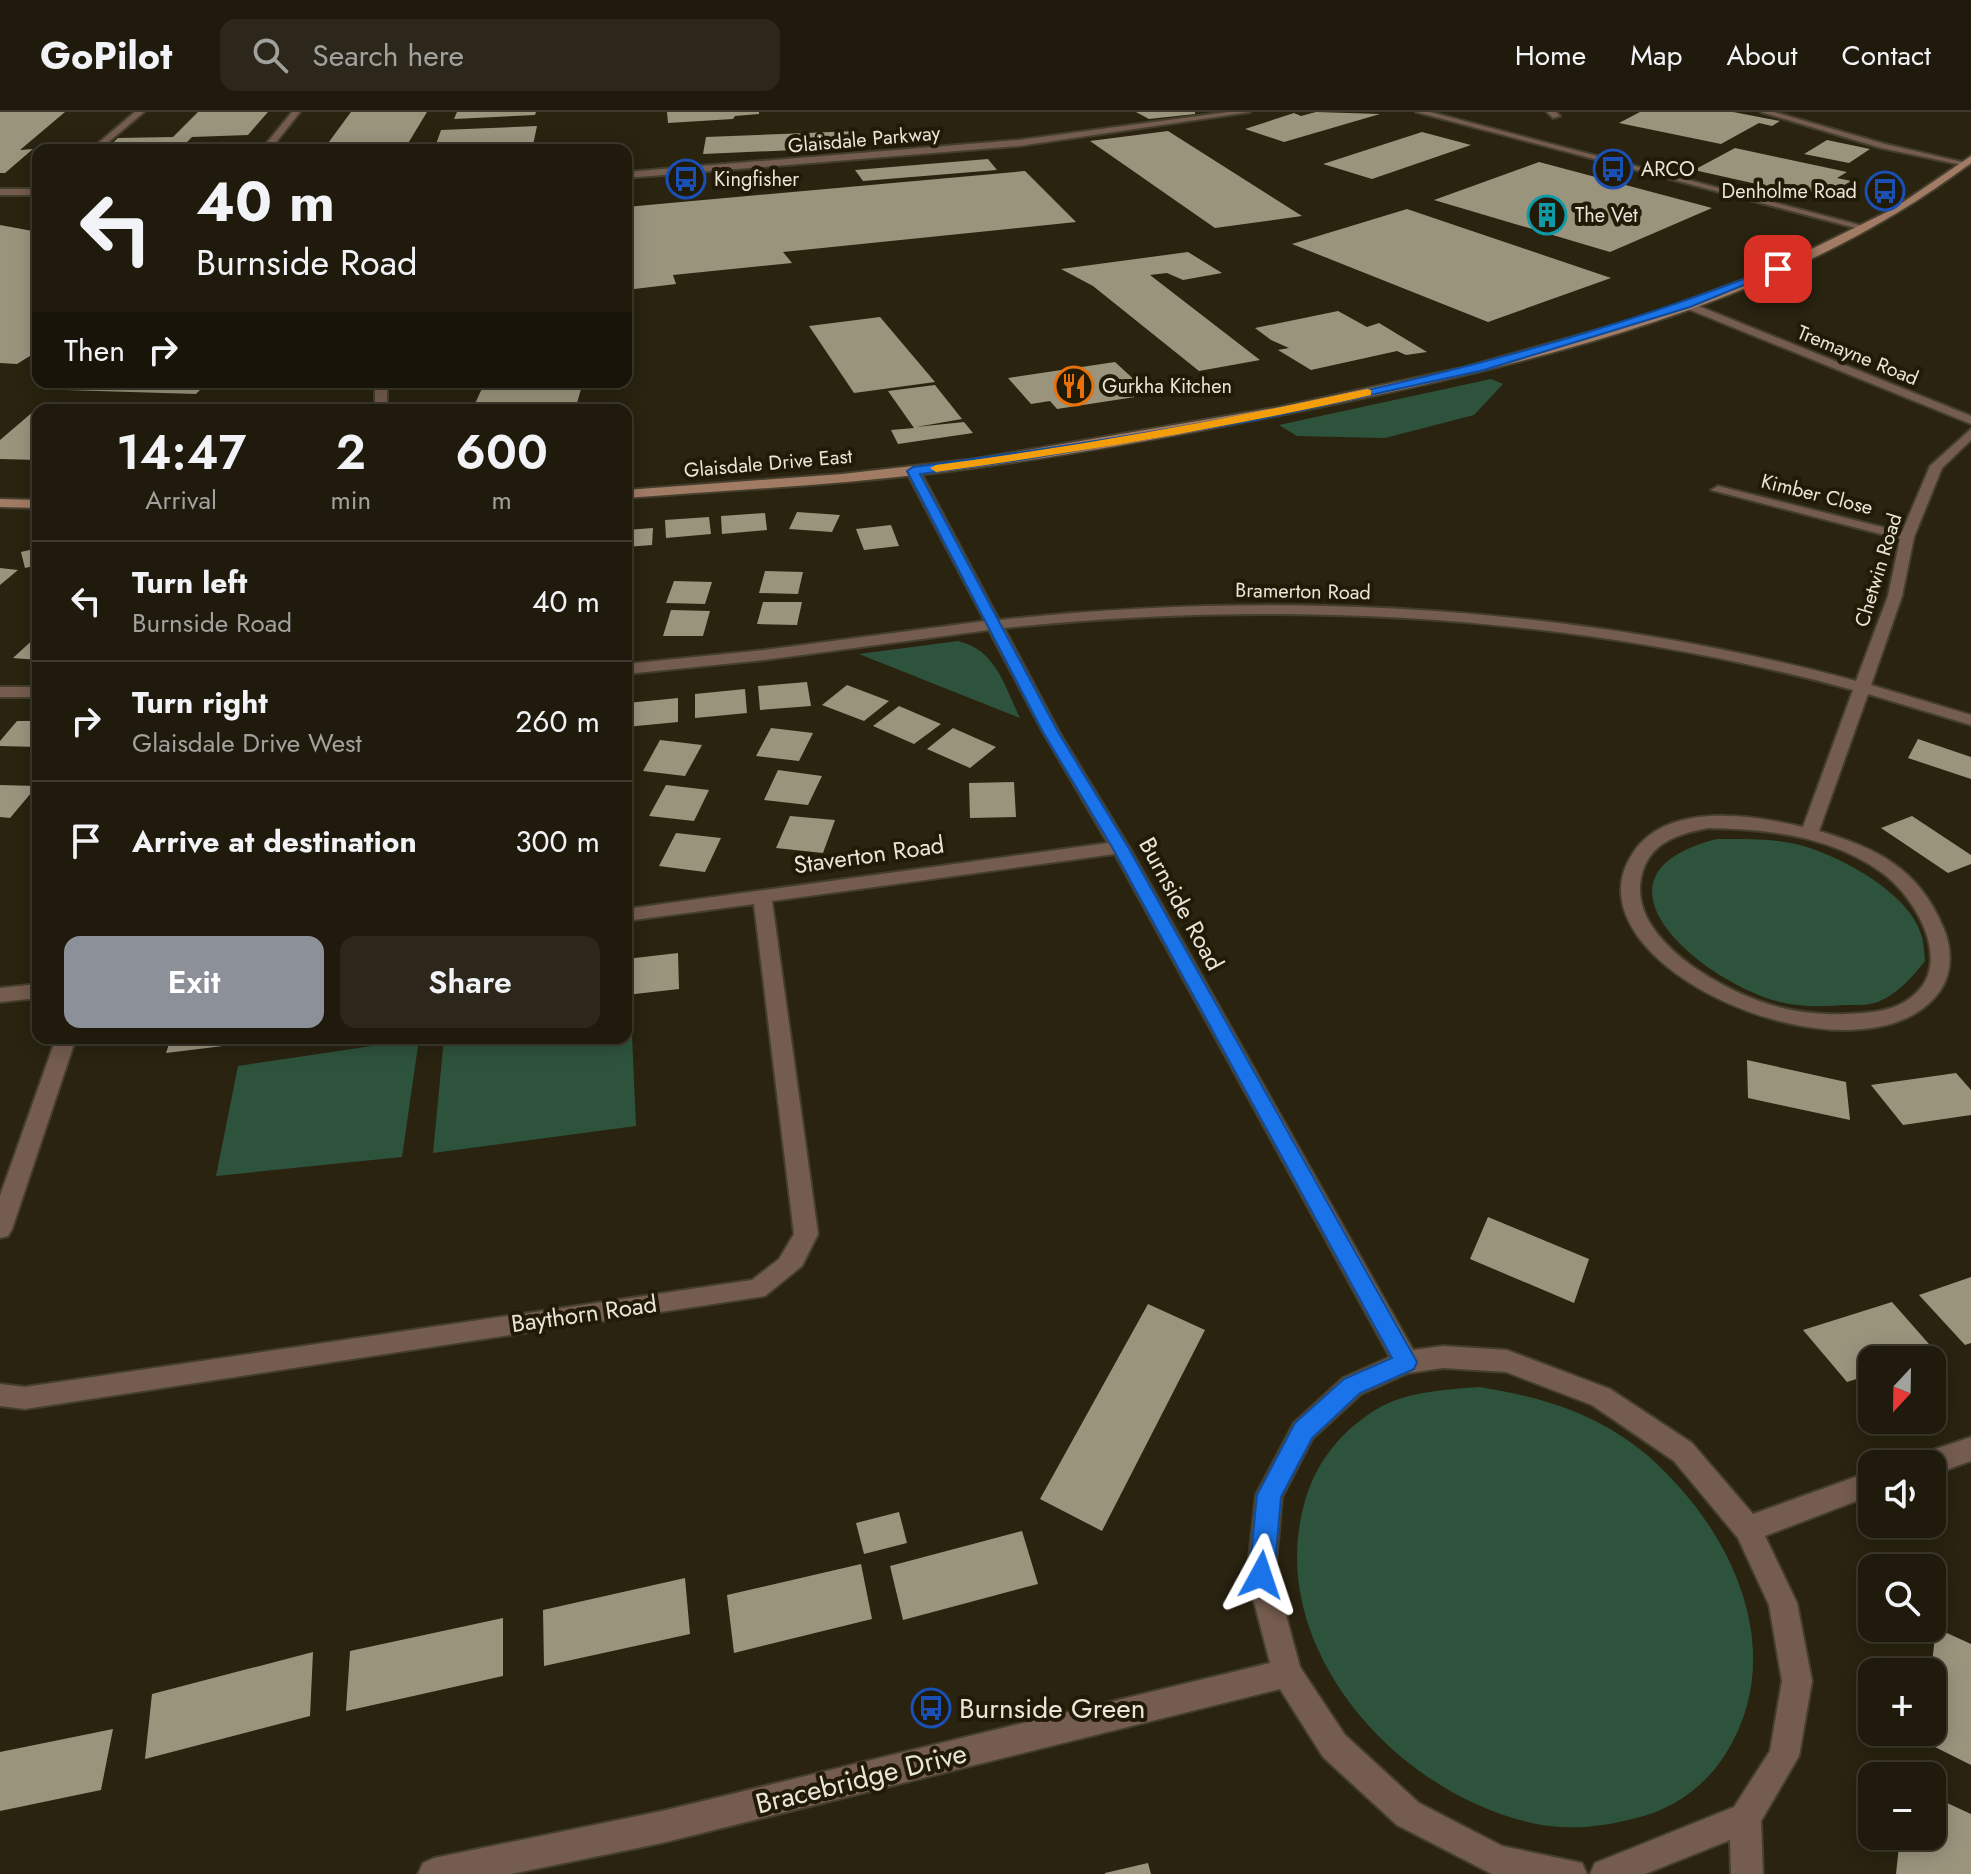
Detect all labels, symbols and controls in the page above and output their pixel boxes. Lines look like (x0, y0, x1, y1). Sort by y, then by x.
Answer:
search box (220, 19, 780, 91)
text: GoPilot (40, 28, 172, 83)
icon: search (248, 33, 292, 77)
text: Search here (312, 34, 464, 77)
text: Home (1515, 35, 1586, 76)
text: Map (1630, 35, 1682, 76)
text: About (1726, 35, 1798, 76)
text: Contact (1842, 35, 1931, 76)
street label: Glaisdale Parkway (787, 118, 942, 161)
bus stop icon: ARCO (1592, 148, 1634, 190)
place label: ARCO (1641, 155, 1695, 184)
bus stop icon: Kingfisher (665, 158, 707, 200)
text: 40 m (196, 161, 335, 242)
place label: Kingfisher (714, 165, 799, 194)
bus stop icon: Denholme Road (1864, 170, 1906, 212)
icon: left (64, 176, 168, 280)
place label: Denholme Road (1722, 177, 1857, 206)
building icon: The Vet (1526, 194, 1568, 236)
place label: The Vet (1575, 201, 1638, 230)
pin (1744, 235, 1812, 303)
text: Burnside Road (196, 236, 418, 288)
icon: arrive (1756, 247, 1800, 291)
street label: Tremayne Road (1793, 318, 1923, 393)
icon: right (141, 328, 185, 372)
text: Then (64, 329, 125, 372)
restaurant icon: Gurkha Kitchen (1053, 365, 1095, 407)
place label: Gurkha Kitchen (1102, 372, 1232, 401)
text: 14:47 (116, 418, 246, 487)
text: 2 (336, 418, 366, 487)
text: 600 (455, 418, 548, 487)
street label: Glaisdale Drive East (683, 442, 854, 485)
street label: Kimber Close (1758, 467, 1876, 522)
text: Arrival (145, 481, 217, 519)
text: min (330, 481, 371, 519)
text: m (491, 481, 512, 519)
street label: Chetwin Road (1847, 510, 1910, 631)
text: Turn left (132, 561, 247, 604)
street label: Bramerton Road (1235, 576, 1371, 607)
icon: left (64, 579, 108, 623)
text: 40 m (532, 580, 600, 623)
text: Burnside Road (132, 604, 292, 642)
text: Turn right (132, 681, 268, 724)
icon: right (64, 699, 108, 743)
text: 260 m (515, 700, 600, 743)
text: Glaisdale Drive West (132, 724, 362, 762)
icon: arrive (64, 819, 108, 863)
text: Arrive at destination (132, 820, 417, 863)
text: 300 m (515, 820, 600, 863)
street label: Staverton Road (791, 827, 946, 882)
street label: Burnside Road (1130, 831, 1233, 977)
button: Exit (64, 936, 324, 1028)
button: Share (340, 936, 600, 1028)
street label: Baythorn Road (509, 1286, 659, 1341)
north arrow (1858, 1346, 1946, 1434)
map controls (1858, 1346, 1946, 1850)
button: sound (1858, 1450, 1946, 1538)
position arrow (1219, 1533, 1303, 1617)
button: search (1858, 1554, 1946, 1642)
button: + (1858, 1658, 1946, 1746)
bus stop icon: Burnside Green (910, 1687, 952, 1729)
place label: Burnside Green (959, 1688, 1145, 1729)
street label: Bracebridge Drive (751, 1732, 971, 1825)
button: − (1858, 1762, 1946, 1850)

